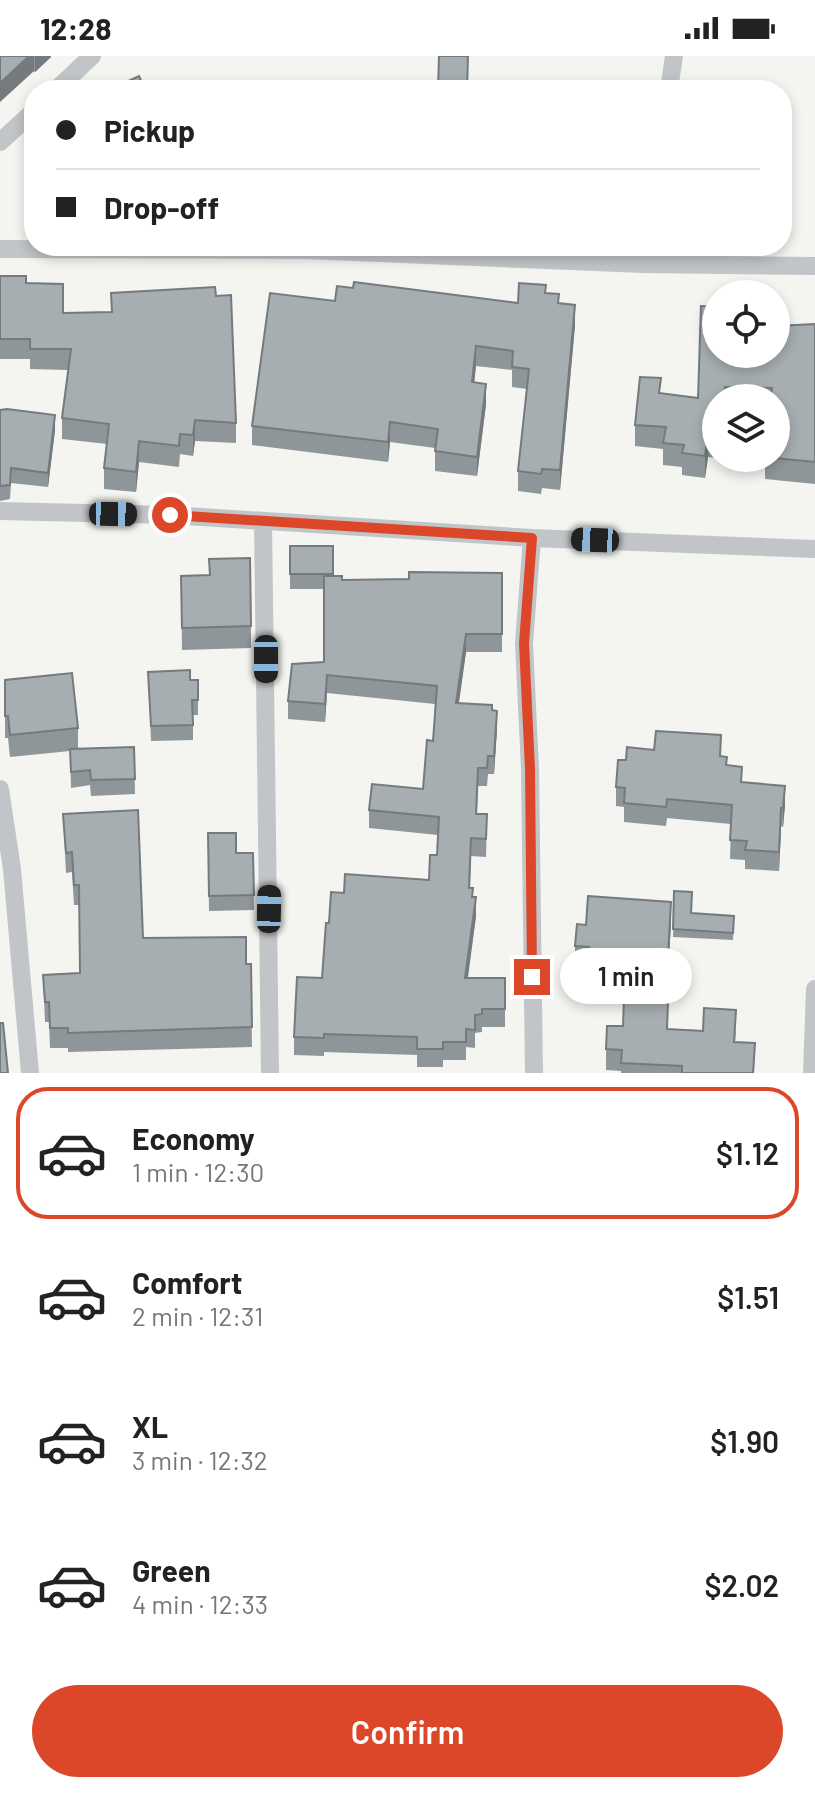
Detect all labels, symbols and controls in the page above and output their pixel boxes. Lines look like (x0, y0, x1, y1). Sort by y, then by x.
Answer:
text: 12:28 (40, 10, 111, 46)
text: Pickup (104, 112, 195, 148)
text: Drop-off (104, 189, 219, 225)
map controls (702, 280, 790, 472)
button: locate (702, 280, 790, 368)
button: layers (702, 384, 790, 472)
route start (152, 497, 188, 533)
car (89, 502, 137, 526)
car (571, 527, 619, 553)
car (254, 635, 278, 683)
car (257, 885, 281, 933)
callout: 1 min (560, 949, 692, 1005)
route end (514, 959, 550, 995)
text: 1 min (598, 960, 654, 991)
icon: car (36, 1117, 108, 1189)
text: Economy (132, 1120, 255, 1156)
text: $1.12 (716, 1135, 779, 1171)
text: 1 min · 12:30 (132, 1156, 264, 1187)
icon: car (36, 1261, 108, 1333)
text: Comfort (132, 1264, 242, 1300)
text: $1.51 (717, 1279, 779, 1315)
text: 2 min · 12:31 (132, 1300, 263, 1331)
icon: car (36, 1405, 108, 1477)
text: XL (132, 1408, 168, 1444)
text: $1.90 (710, 1423, 779, 1459)
text: 3 min · 12:32 (132, 1444, 268, 1475)
icon: car (36, 1549, 108, 1621)
text: Green (132, 1552, 211, 1588)
text: $2.02 (705, 1567, 779, 1603)
text: 4 min · 12:33 (132, 1588, 268, 1619)
button: Confirm (32, 1685, 783, 1777)

